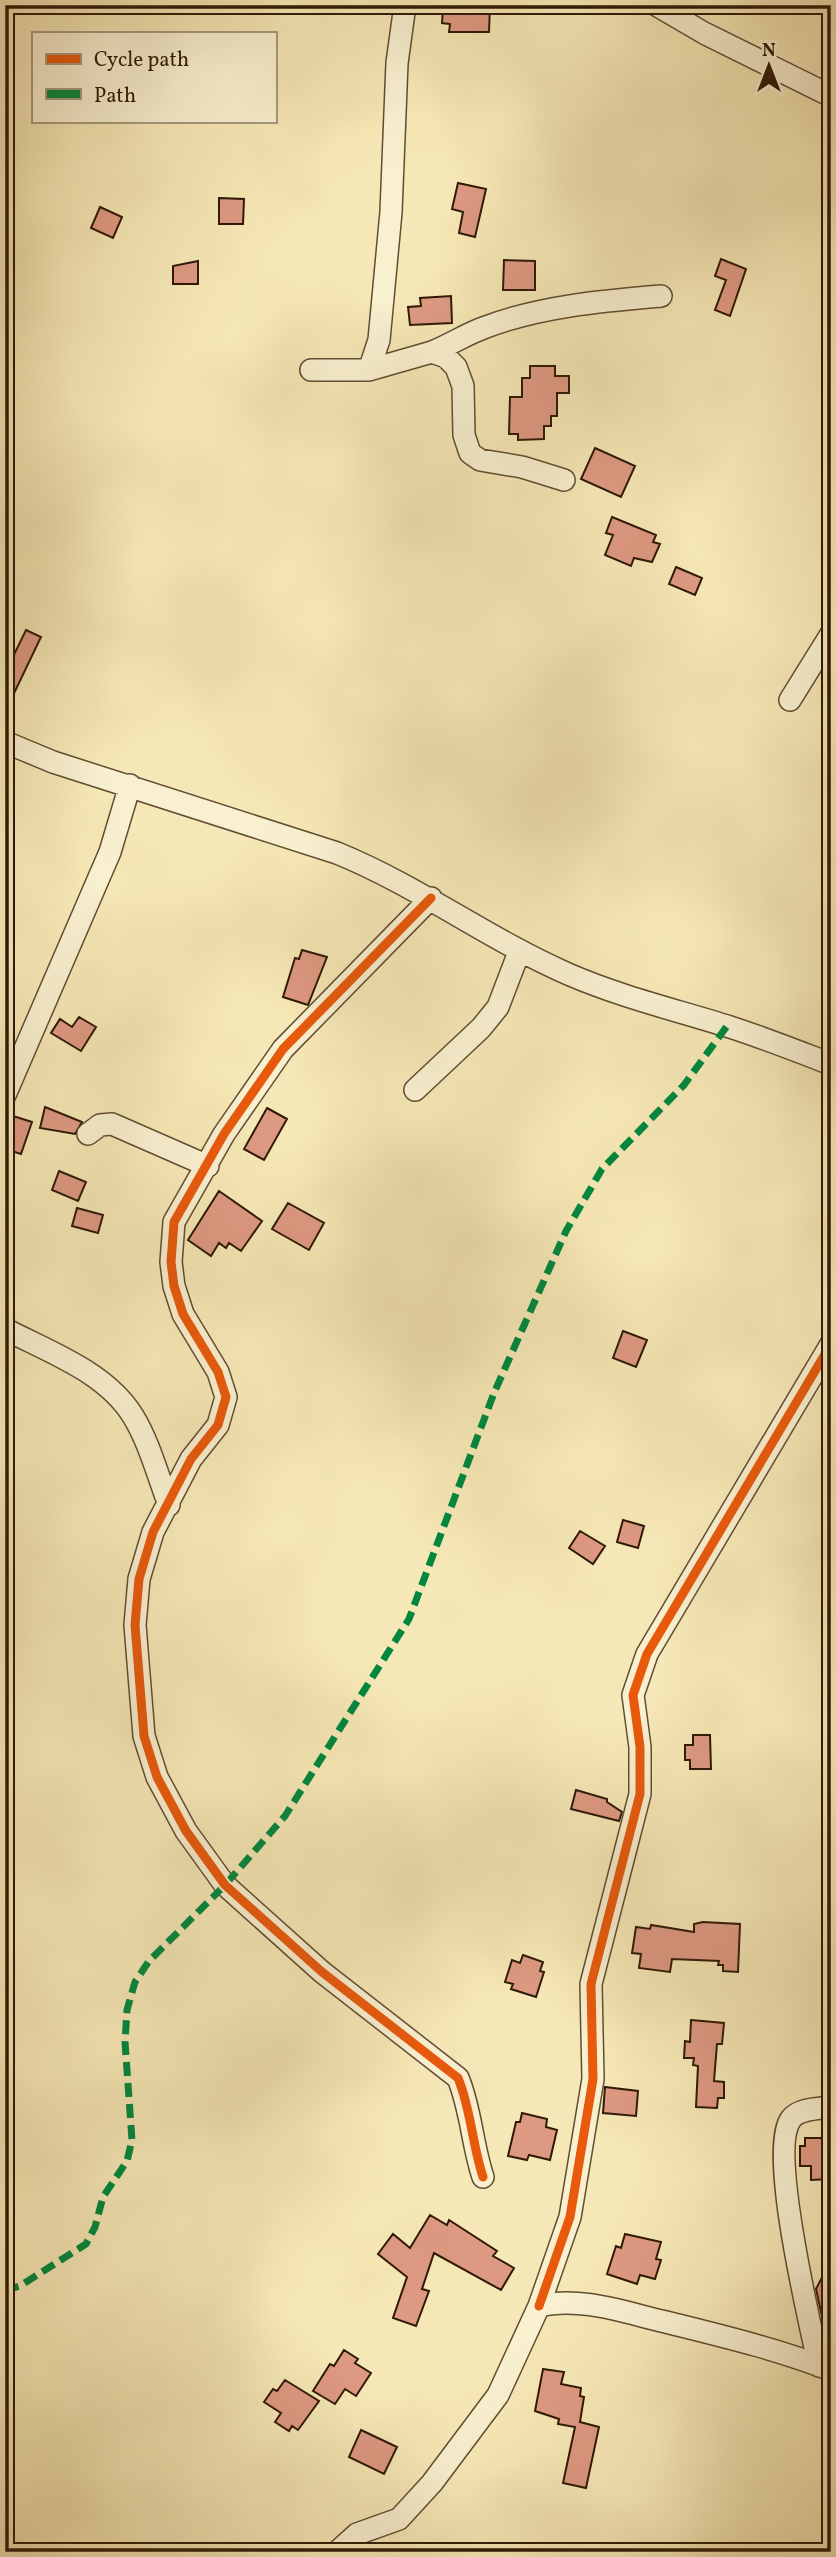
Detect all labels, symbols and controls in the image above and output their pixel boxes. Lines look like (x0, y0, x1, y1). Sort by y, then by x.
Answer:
legend (32, 32, 276, 122)
north arrow (734, 32, 804, 102)
text: N (762, 38, 776, 64)
text: Cycle path (94, 46, 189, 75)
text: Path (94, 82, 136, 111)

